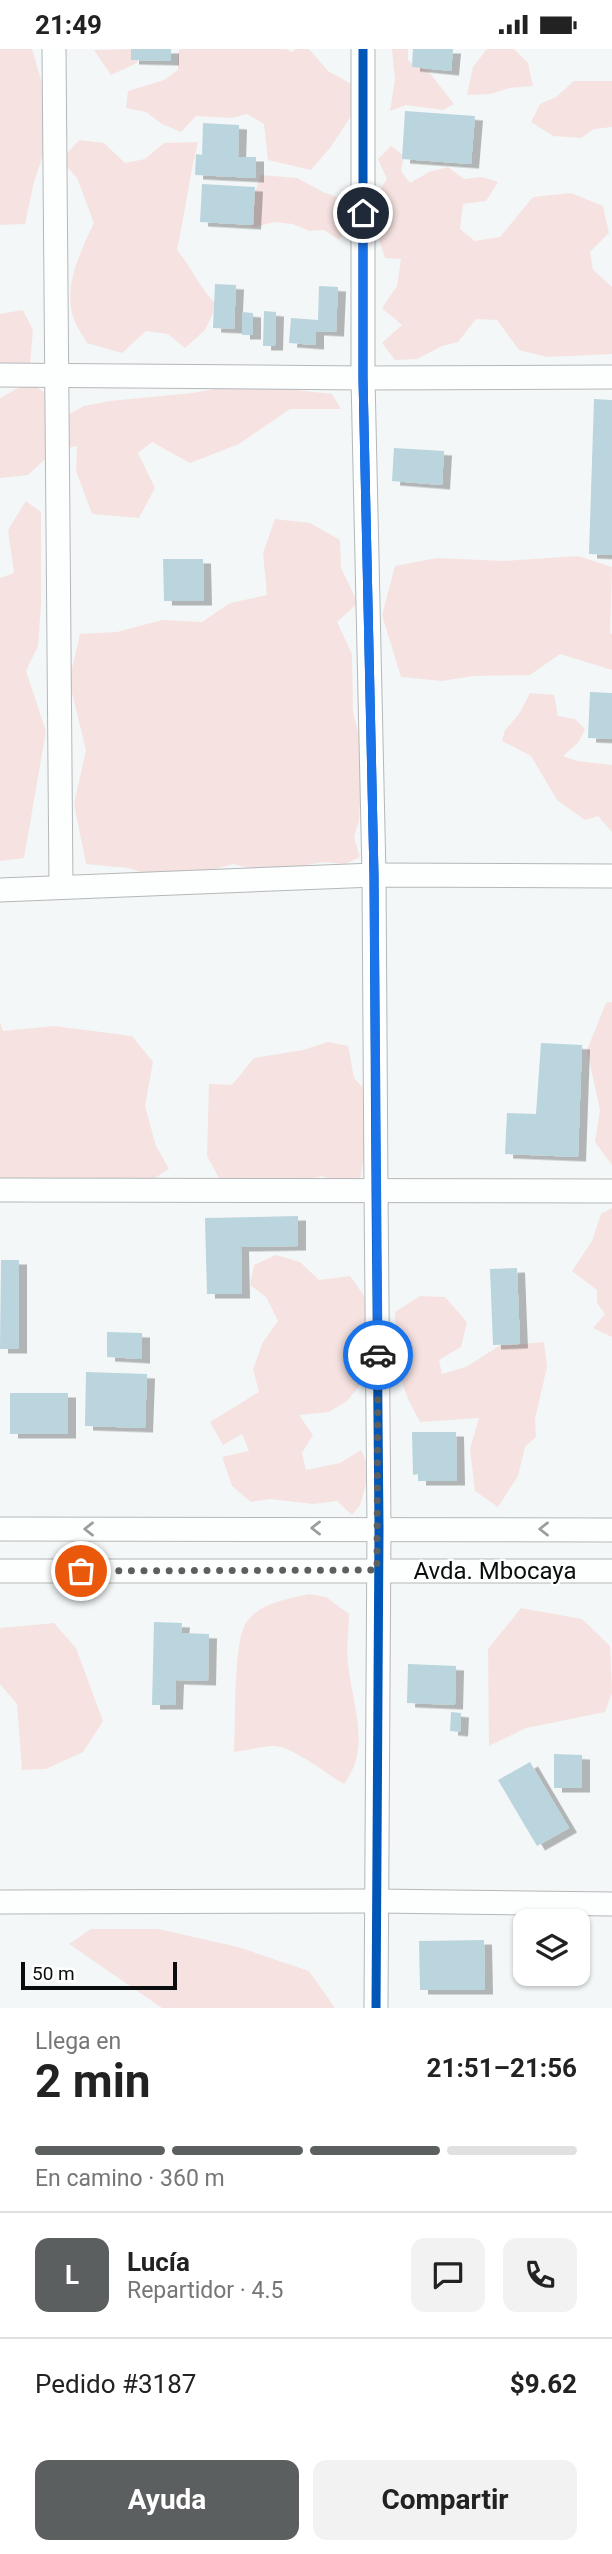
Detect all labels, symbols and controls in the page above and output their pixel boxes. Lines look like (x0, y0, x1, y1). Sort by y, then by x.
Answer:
text: 21:49 (35, 10, 102, 40)
pin (333, 183, 393, 243)
icon: home (344, 194, 382, 232)
courier (343, 1320, 413, 1390)
icon: car (359, 1336, 397, 1374)
one-way arrow (311, 1520, 321, 1536)
one-way arrow (83, 1521, 94, 1537)
one-way arrow (538, 1521, 549, 1537)
pin (51, 1541, 111, 1601)
icon: bag (62, 1552, 100, 1590)
street label: Avda. Mbocaya (413, 1557, 577, 1585)
map controls (513, 1909, 590, 1986)
button: layers (513, 1909, 590, 1986)
scale bar (21, 1959, 177, 1991)
text: 50 m (32, 1962, 75, 1985)
text: Llega en (35, 2028, 121, 2055)
text: 21:51–21:56 (427, 2053, 577, 2083)
text: 2 min (35, 2054, 151, 2108)
text: En camino · 360 m (35, 2165, 225, 2192)
button: chat (411, 2238, 485, 2312)
button: phone (503, 2238, 577, 2312)
text: Lucía (127, 2247, 190, 2277)
text: L (65, 2260, 79, 2290)
text: Repartidor · 4.5 (127, 2277, 284, 2304)
text: Pedido #3187 (35, 2369, 196, 2399)
text: $9.62 (510, 2369, 577, 2399)
button: Ayuda (35, 2460, 299, 2540)
button: Compartir (313, 2460, 577, 2540)

